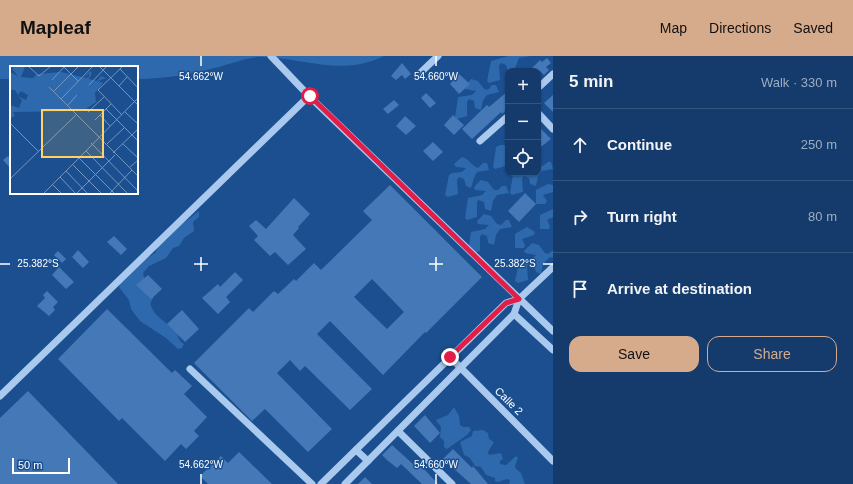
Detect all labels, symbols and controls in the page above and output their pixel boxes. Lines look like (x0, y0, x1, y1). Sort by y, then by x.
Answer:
text: Mapleaf (20, 17, 91, 38)
text: Map (660, 20, 687, 36)
text: Directions (709, 20, 771, 36)
text: Saved (793, 20, 833, 36)
inset map (10, 66, 138, 194)
map controls (505, 68, 541, 176)
button: + (505, 68, 541, 104)
text: 54.662°W (179, 71, 224, 82)
text: 54.660°W (414, 71, 459, 82)
text: 5 min (569, 72, 613, 91)
text: Walk · 330 m (761, 75, 837, 90)
route start (301, 87, 319, 105)
button: − (505, 104, 541, 140)
icon: ahead (569, 134, 591, 156)
text: Continue (607, 136, 672, 153)
text: 250 m (801, 137, 837, 152)
button: locate (505, 140, 541, 176)
icon: right (569, 206, 591, 228)
text: Turn right (607, 208, 677, 225)
text: 80 m (808, 209, 837, 224)
text: 25.382°S (17, 258, 59, 269)
text: 25.382°S (494, 258, 536, 269)
icon: arrive (569, 278, 591, 300)
text: Arrive at destination (607, 280, 752, 297)
button: Save (569, 336, 699, 372)
button: Share (707, 336, 837, 372)
route end (441, 348, 459, 366)
street label: Calle 2 (493, 385, 525, 417)
scale bar (12, 456, 70, 475)
text: 50 m (18, 459, 42, 471)
text: 54.662°W (179, 459, 224, 470)
text: 54.660°W (414, 459, 459, 470)

